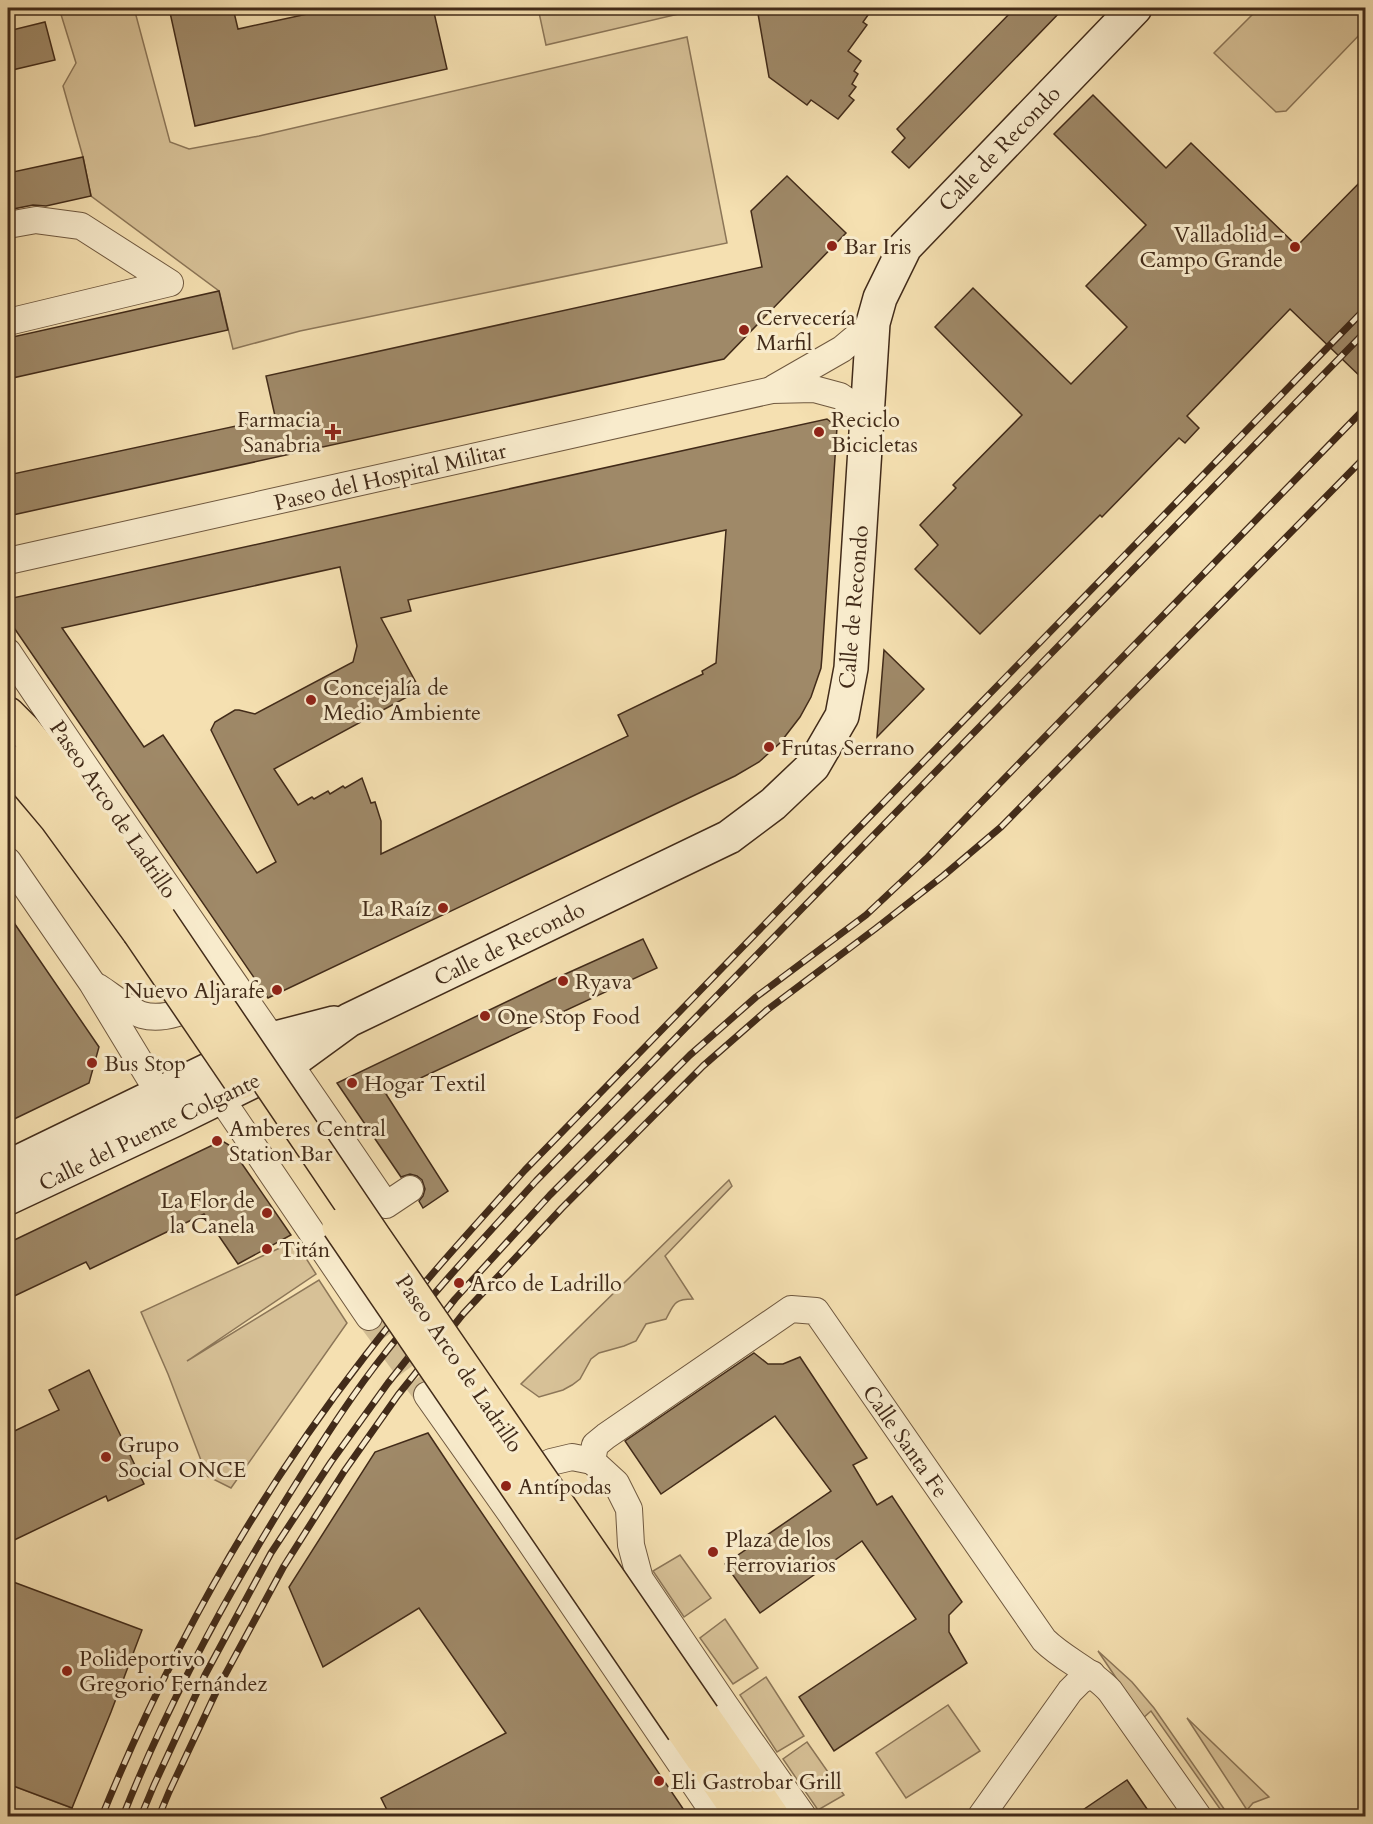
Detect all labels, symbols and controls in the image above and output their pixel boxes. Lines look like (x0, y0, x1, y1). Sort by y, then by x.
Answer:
street label: Calle de Recondo (932, 79, 1068, 218)
place label: Valladolid - Campo Grande (1139, 220, 1283, 275)
place label: Bar Iris (844, 232, 911, 262)
marker: Bar Iris (825, 239, 839, 253)
marker: Valladolid - Campo Grande (1288, 240, 1302, 254)
place label: Cervecería Marfil (756, 303, 856, 358)
marker: Cervecería Marfil (737, 323, 751, 337)
place label: Farmacia Sanabria (237, 405, 321, 460)
place label: Reciclo Bicicletas (831, 405, 918, 460)
marker: Farmacia Sanabria (326, 425, 340, 439)
marker: Reciclo Bicicletas (812, 425, 826, 439)
street label: Paseo del Hospital Militar (271, 435, 510, 518)
street label: Calle de Recondo (832, 524, 876, 690)
place label: Concejalía de Medio Ambiente (323, 673, 481, 728)
marker: Concejalía de Medio Ambiente (304, 693, 318, 707)
street label: Paseo Arco de Ladrillo (42, 715, 184, 905)
place label: Frutas Serrano (781, 733, 914, 763)
marker: Frutas Serrano (762, 740, 776, 754)
place label: La Raíz (362, 894, 431, 924)
street label: Calle de Recondo (429, 894, 590, 993)
marker: La Raíz (436, 901, 450, 915)
place label: Ryava (575, 967, 633, 997)
marker: Ryava (556, 974, 570, 988)
place label: Nuevo Aljarafe (124, 976, 265, 1006)
marker: Nuevo Aljarafe (270, 983, 284, 997)
place label: One Stop Food (497, 1002, 640, 1032)
marker: One Stop Food (478, 1009, 492, 1023)
place label: Bus Stop (104, 1049, 186, 1079)
marker: Bus Stop (85, 1056, 99, 1070)
street label: Calle del Puente Colgante (34, 1065, 265, 1199)
place label: Hogar Textil (364, 1069, 486, 1099)
marker: Hogar Textil (345, 1076, 359, 1090)
place label: Amberes Central Station Bar (229, 1114, 386, 1169)
marker: Amberes Central Station Bar (210, 1134, 224, 1148)
place label: La Flor de la Canela (161, 1186, 255, 1241)
marker: La Flor de la Canela (260, 1206, 274, 1220)
place label: Titán (279, 1235, 331, 1265)
marker: Titán (260, 1242, 274, 1256)
street label: Paseo Arco de Ladrillo (388, 1269, 530, 1459)
place label: Arco de Ladrillo (471, 1269, 622, 1299)
marker: Arco de Ladrillo (452, 1276, 466, 1290)
street label: Calle Santa Fe (855, 1379, 955, 1504)
place label: Grupo Social ONCE (118, 1430, 246, 1485)
marker: Grupo Social ONCE (99, 1450, 113, 1464)
place label: Antípodas (518, 1472, 611, 1502)
marker: Antípodas (499, 1479, 513, 1493)
place label: Plaza de los Ferroviarios (725, 1525, 836, 1580)
marker: Plaza de los Ferroviarios (706, 1545, 720, 1559)
place label: Polideportivo Gregorio Fernández (79, 1644, 267, 1699)
marker: Polideportivo Gregorio Fernández (60, 1664, 74, 1678)
place label: Eli Gastrobar Grill (671, 1767, 842, 1797)
marker: Eli Gastrobar Grill (652, 1774, 666, 1788)

